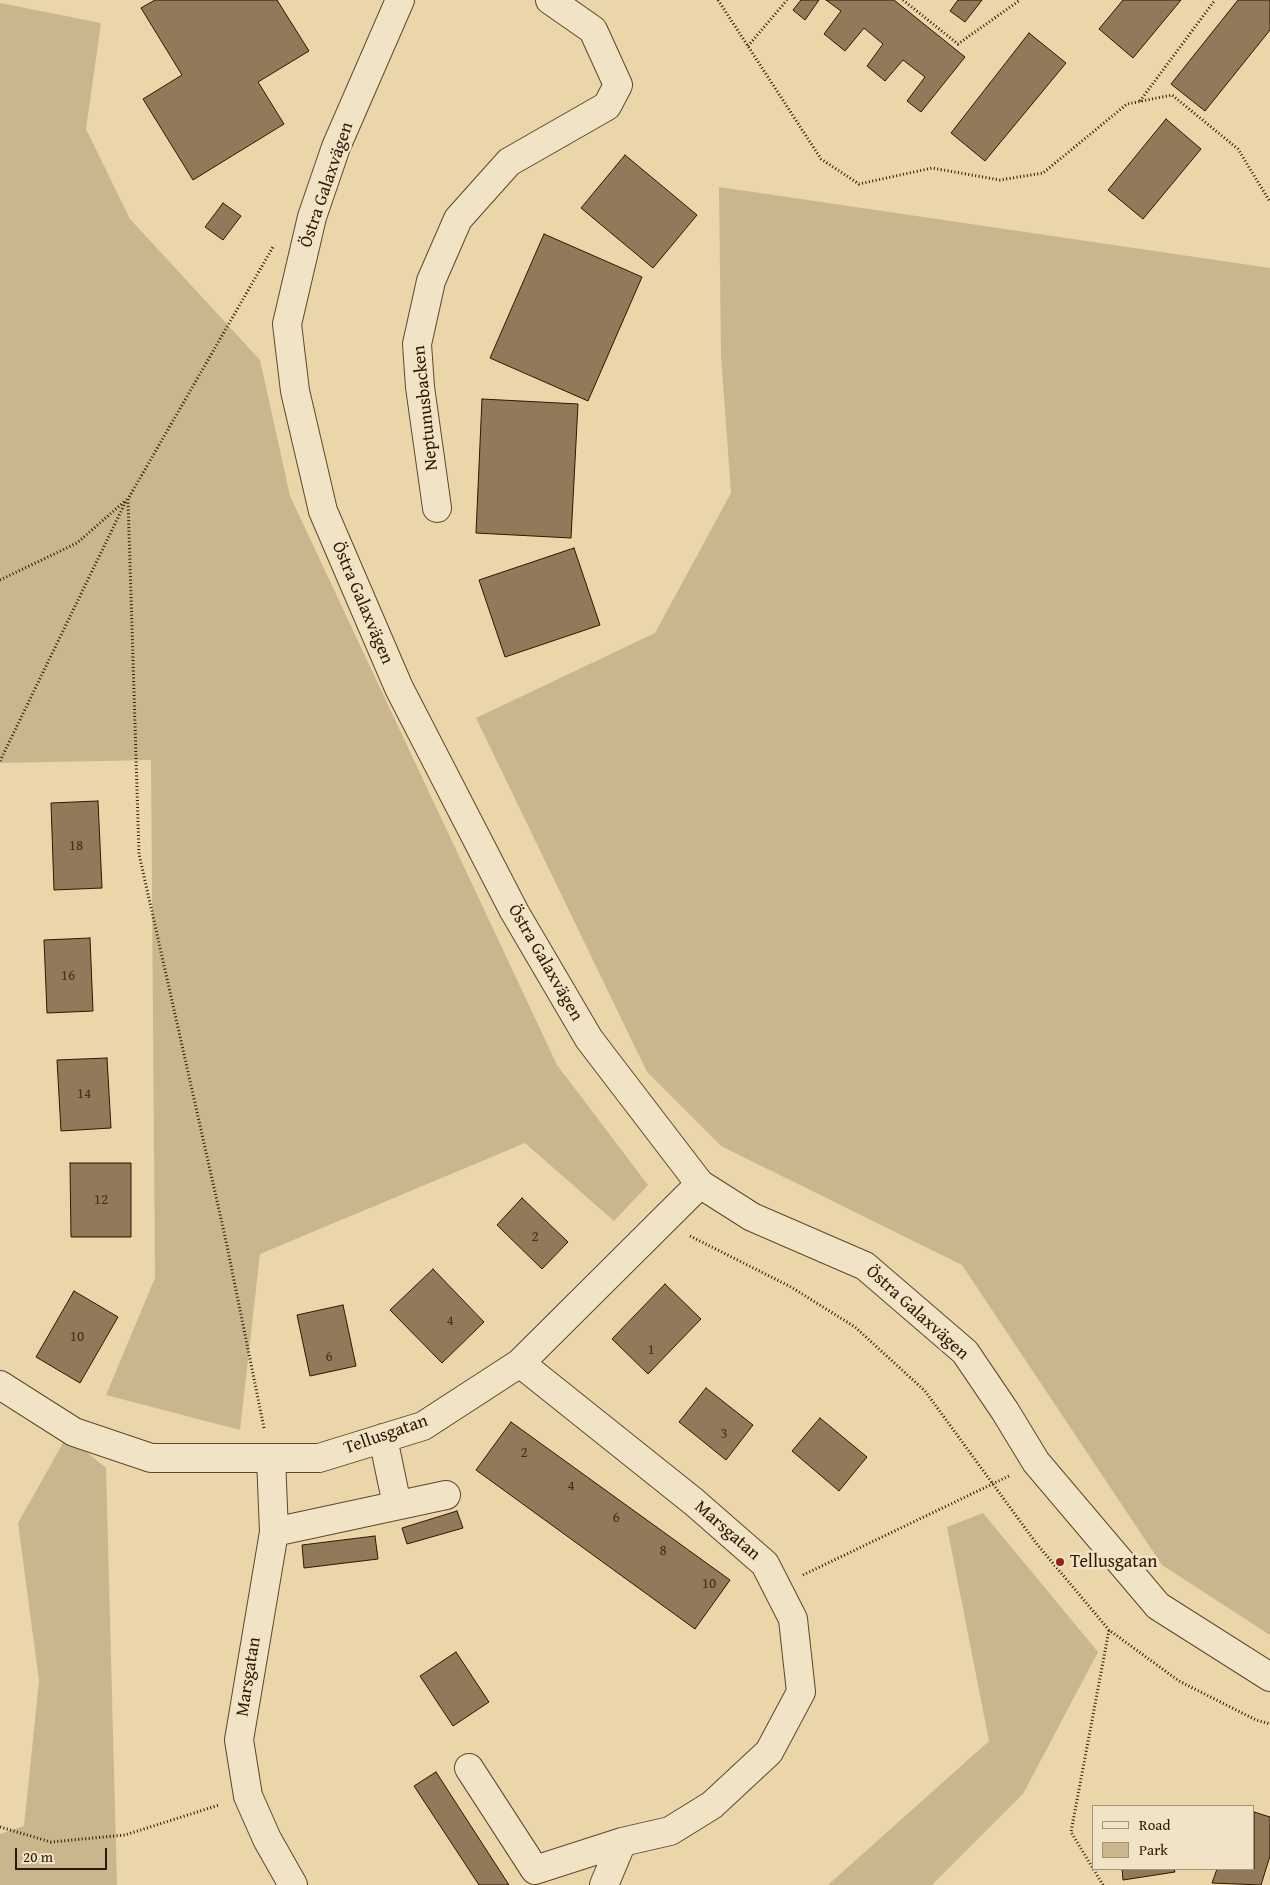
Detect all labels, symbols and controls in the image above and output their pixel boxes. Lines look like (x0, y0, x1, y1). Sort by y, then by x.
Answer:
street label: Östra Galaxvägen (295, 120, 359, 250)
street label: Neptunusbacken (409, 344, 443, 472)
street label: Östra Galaxvägen (326, 538, 398, 668)
house number: 18 (69, 837, 83, 855)
street label: Östra Galaxvägen (503, 901, 587, 1025)
house number: 16 (61, 967, 75, 985)
house number: 14 (77, 1085, 91, 1103)
house number: 12 (94, 1191, 108, 1209)
house number: 2 (531, 1228, 539, 1246)
street label: Östra Galaxvägen (861, 1261, 973, 1365)
house number: 4 (446, 1312, 454, 1330)
house number: 10 (70, 1328, 84, 1346)
house number: 1 (647, 1341, 655, 1359)
house number: 6 (325, 1348, 333, 1366)
street label: Tellusgatan (341, 1411, 431, 1459)
house number: 3 (720, 1425, 728, 1443)
house number: 2 (520, 1444, 528, 1462)
house number: 4 (567, 1477, 575, 1495)
street label: Marsgatan (690, 1497, 764, 1565)
house number: 6 (612, 1509, 620, 1527)
house number: 8 (659, 1542, 667, 1560)
place label: Tellusgatan (1070, 1551, 1157, 1573)
marker: Tellusgatan (1054, 1556, 1066, 1568)
house number: 10 (702, 1575, 716, 1593)
street label: Marsgatan (232, 1636, 266, 1718)
legend (1092, 1805, 1255, 1870)
text: Road (1139, 1814, 1170, 1835)
scale bar (18, 1838, 110, 1870)
text: Park (1139, 1839, 1168, 1860)
text: 20 m (23, 1846, 53, 1867)

